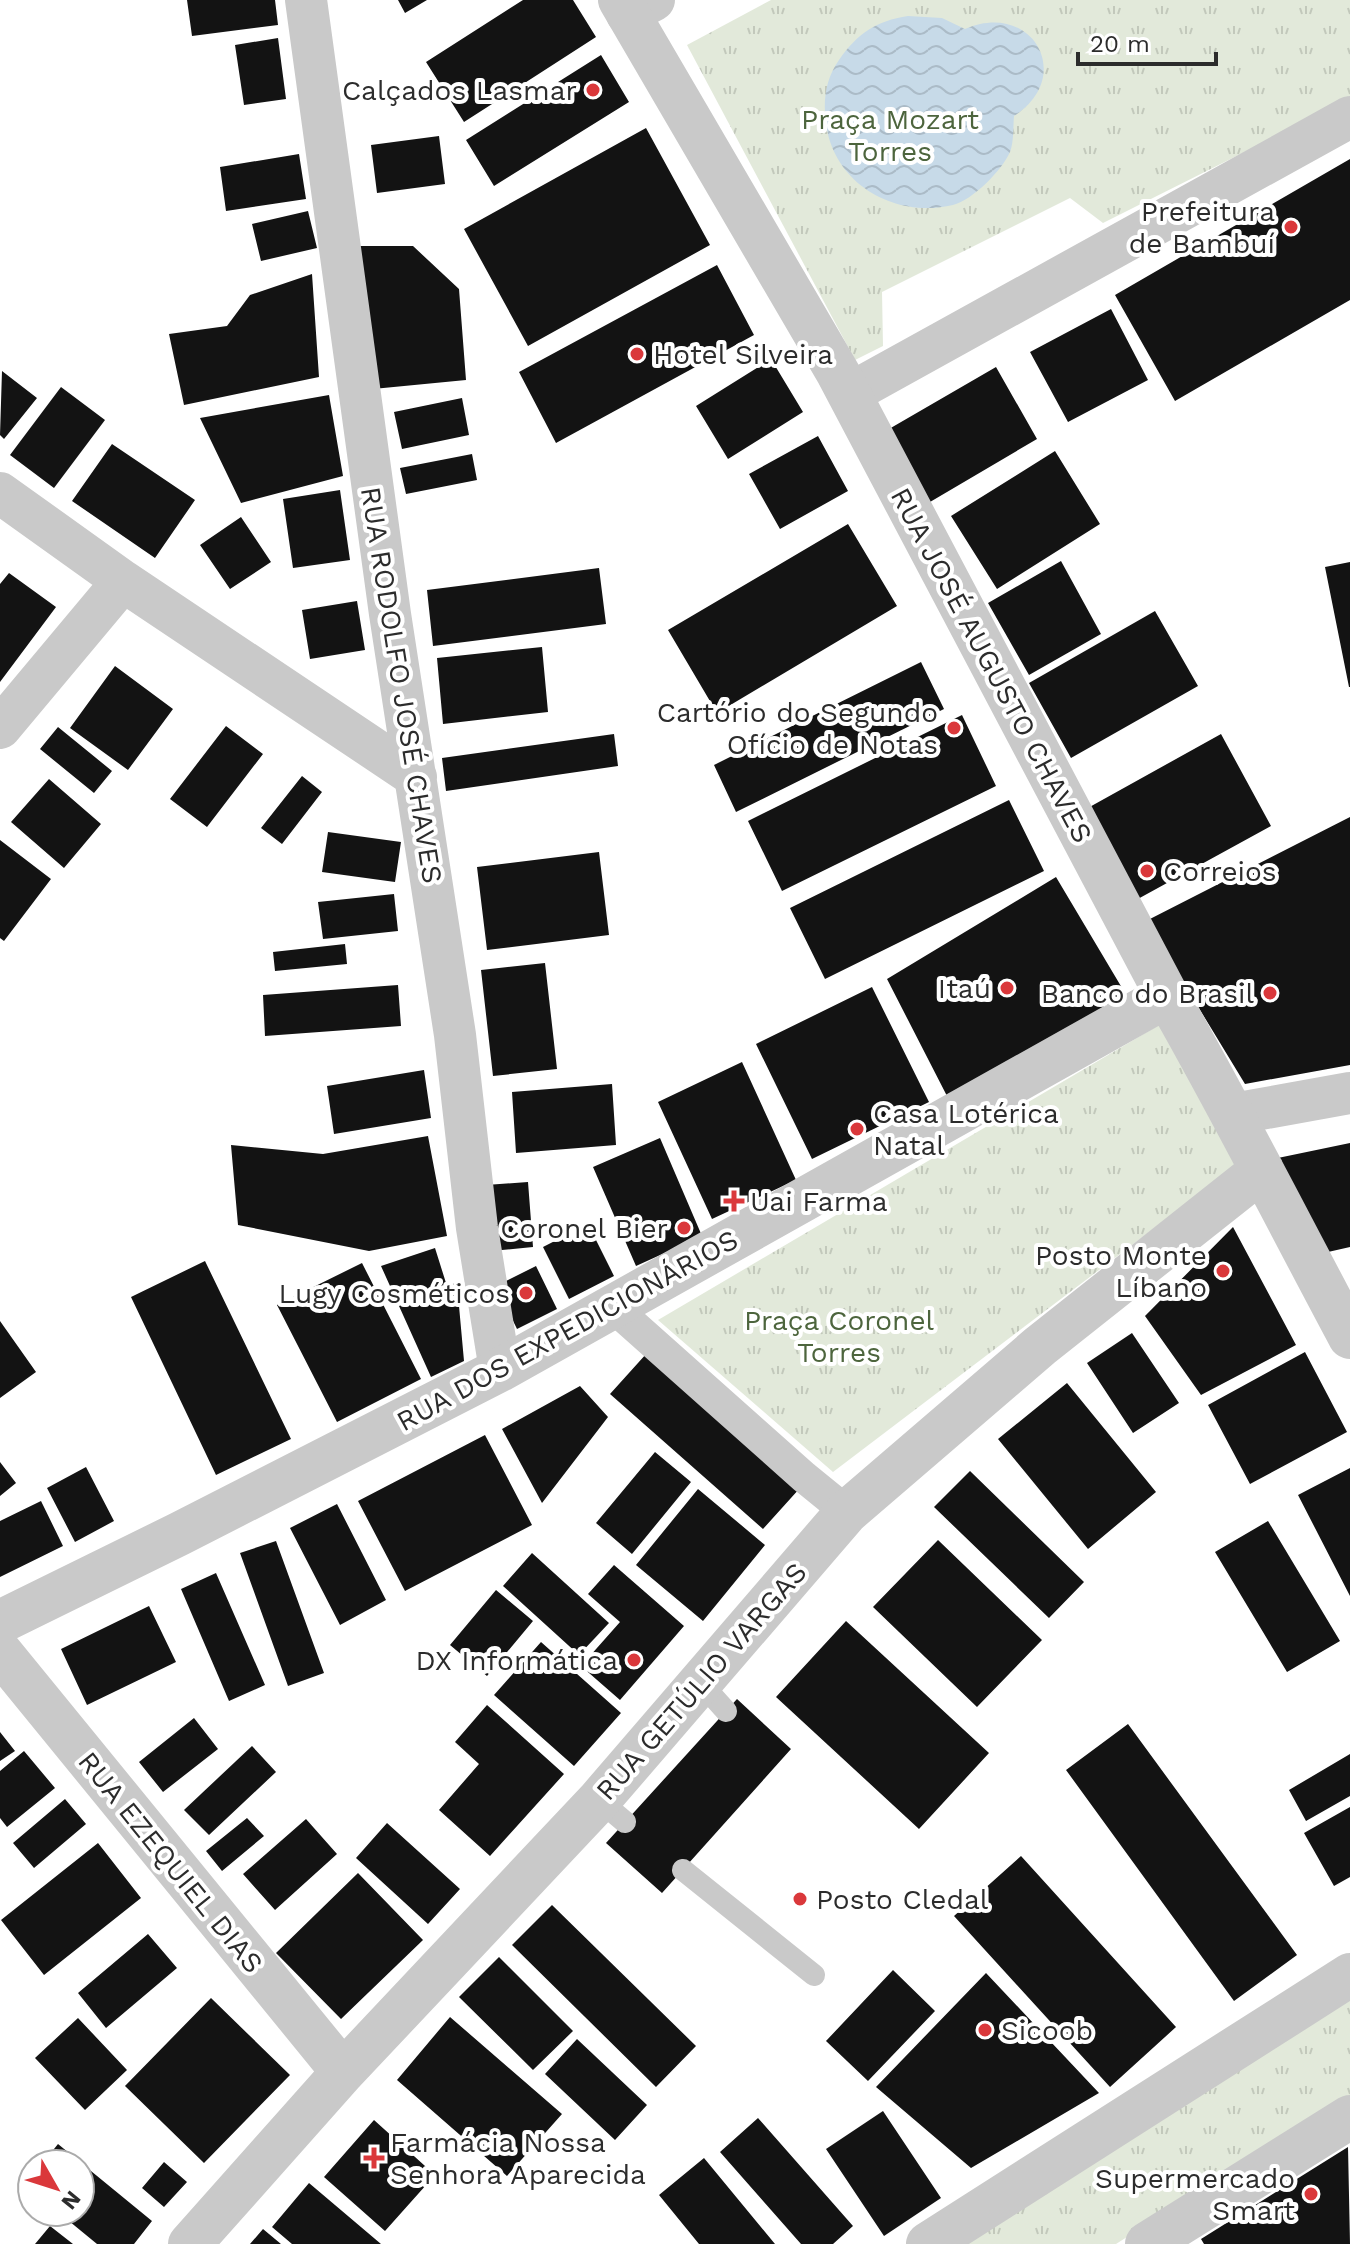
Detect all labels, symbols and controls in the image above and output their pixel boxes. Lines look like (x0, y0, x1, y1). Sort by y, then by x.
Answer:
scale bar (1078, 16, 1216, 66)
text: 20 m (1090, 30, 1150, 58)
place label: Calçados Lasmar (342, 74, 577, 107)
marker: Calçados Lasmar (584, 81, 602, 99)
park label: Praça Mozart Torres (801, 103, 979, 168)
place label: Prefeitura de Bambuí (1129, 195, 1275, 260)
marker: Prefeitura de Bambuí (1282, 218, 1300, 236)
place label: Hotel Silveira (653, 338, 833, 371)
marker: Hotel Silveira (628, 345, 646, 363)
street label: RUA JOSÉ AUGUSTO CHAVES (884, 482, 1099, 848)
street label: RUA RODOLFO JOSÉ CHAVES (354, 484, 449, 886)
place label: Cartório do Segundo Ofício de Notas (657, 696, 938, 761)
marker: Cartório do Segundo Ofício de Notas (945, 719, 963, 737)
place label: Correios (1163, 855, 1277, 888)
marker: Correios (1138, 862, 1156, 880)
place label: Itaú (938, 972, 991, 1005)
place label: Banco do Brasil (1041, 977, 1254, 1010)
marker: Itaú (998, 979, 1016, 997)
marker: Banco do Brasil (1261, 984, 1279, 1002)
place label: Casa Lotérica Natal (873, 1097, 1059, 1162)
marker: Casa Lotérica Natal (848, 1120, 866, 1138)
place label: Uai Farma (750, 1185, 888, 1218)
marker: Uai Farma (725, 1192, 743, 1210)
place label: Coronel Bier (500, 1212, 668, 1245)
marker: Coronel Bier (675, 1219, 693, 1237)
street label: RUA DOS EXPEDICIONÁRIOS (391, 1223, 743, 1438)
place label: Posto Monte Líbano (1035, 1239, 1207, 1304)
marker: Posto Monte Líbano (1214, 1262, 1232, 1280)
place label: Lugy Cosméticos (278, 1277, 510, 1310)
marker: Lugy Cosméticos (517, 1284, 535, 1302)
park label: Praça Coronel Torres (744, 1304, 935, 1369)
street label: RUA GETÚLIO VARGAS (589, 1556, 814, 1807)
place label: DX Informática (416, 1644, 618, 1677)
marker: DX Informática (625, 1651, 643, 1669)
street label: RUA EZEQUIEL DIAS (71, 1745, 270, 1979)
place label: Posto Cledal (816, 1883, 989, 1916)
marker: Posto Cledal (791, 1890, 809, 1908)
place label: Sicoob (1001, 2014, 1093, 2047)
marker: Sicoob (976, 2021, 994, 2039)
place label: Farmácia Nossa Senhora Aparecida (390, 2126, 646, 2191)
north arrow (16, 2148, 96, 2228)
marker: Farmácia Nossa Senhora Aparecida (365, 2149, 383, 2167)
place label: Supermercado Smart (1095, 2162, 1295, 2227)
marker: Supermercado Smart (1302, 2185, 1320, 2203)
text: N (56, 2186, 86, 2214)

